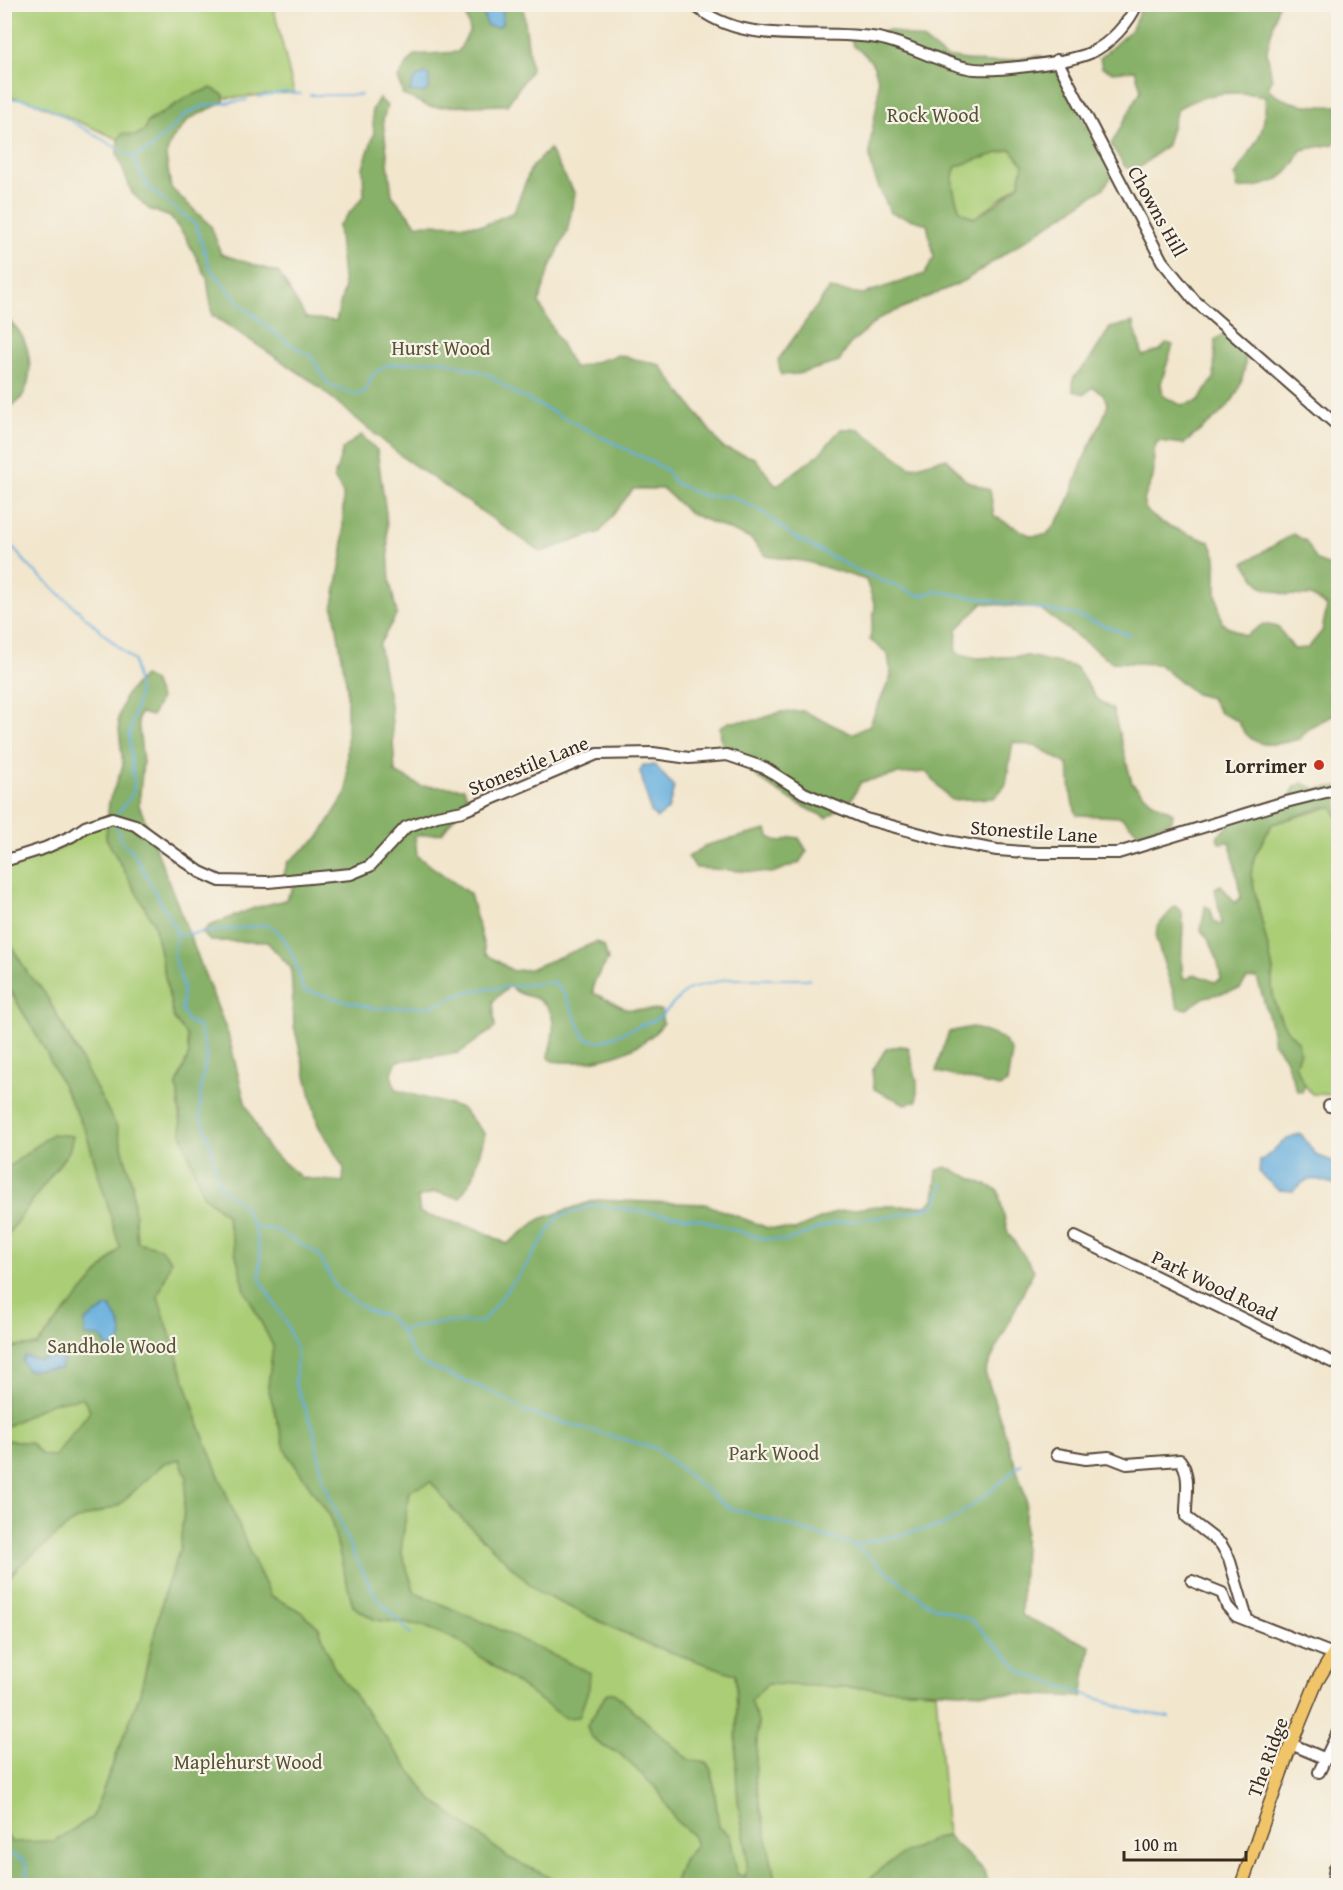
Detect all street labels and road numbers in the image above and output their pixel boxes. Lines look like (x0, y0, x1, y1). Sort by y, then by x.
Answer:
street label: Chowns Hill (1121, 160, 1195, 262)
street label: Stonestile Lane (463, 728, 593, 802)
street label: Stonestile Lane (969, 812, 1099, 850)
street label: Park Wood Road (1147, 1242, 1283, 1328)
street label: The Ridge (1239, 1713, 1295, 1801)

